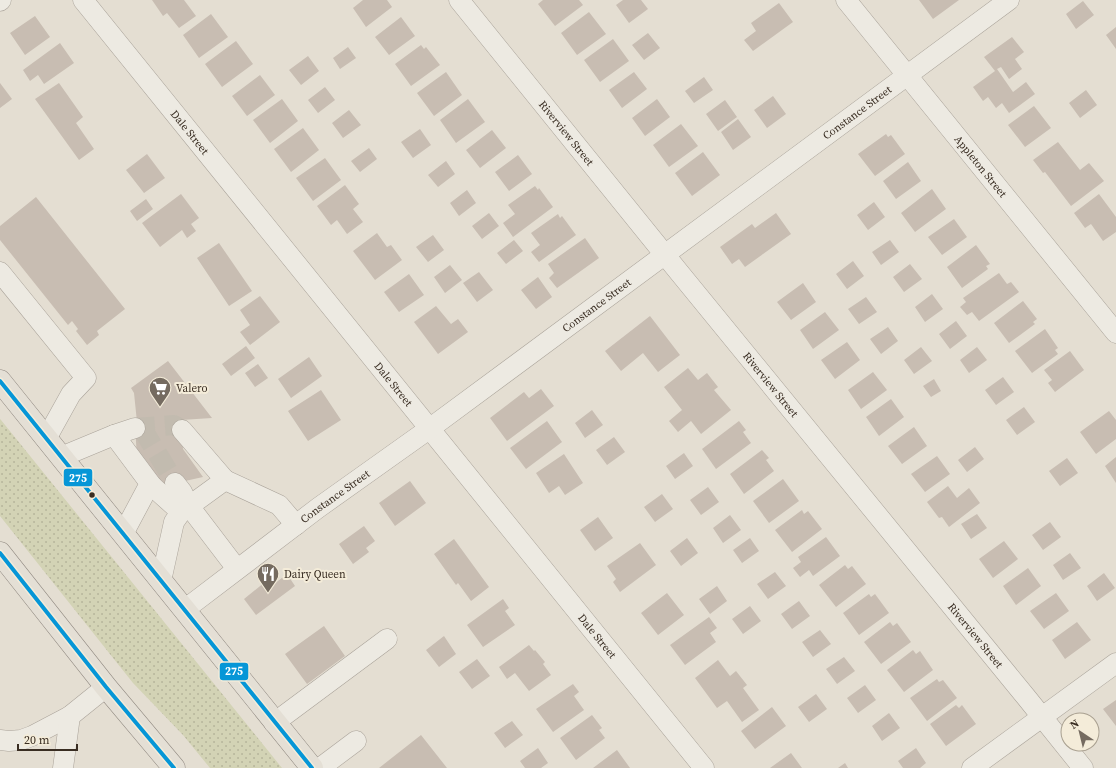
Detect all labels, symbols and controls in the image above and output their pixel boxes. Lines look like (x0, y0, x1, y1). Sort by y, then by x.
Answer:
street label: Constance Street (819, 82, 895, 143)
street label: Riverview Street (536, 97, 598, 169)
street label: Dale Street (167, 107, 213, 158)
street label: Appleton Street (951, 132, 1011, 201)
street label: Constance Street (559, 274, 634, 336)
street label: Riverview Street (740, 349, 802, 421)
street label: Dale Street (371, 359, 416, 410)
supermarket icon: Valero (147, 375, 173, 408)
place label: Valero (176, 381, 208, 396)
street label: Constance Street (297, 466, 373, 526)
line badge: 275 (63, 468, 93, 487)
text: 275 (69, 471, 87, 486)
unlabelled marker (87, 490, 97, 500)
restaurant icon: Dairy Queen (255, 561, 281, 594)
place label: Dairy Queen (284, 567, 346, 582)
street label: Riverview Street (945, 600, 1007, 671)
street label: Dale Street (575, 611, 620, 662)
line badge: 275 (219, 662, 249, 681)
text: 275 (225, 664, 243, 679)
north arrow (1060, 712, 1100, 752)
text: N (1067, 716, 1082, 733)
scale bar (18, 726, 77, 752)
text: 20 m (24, 732, 50, 748)

